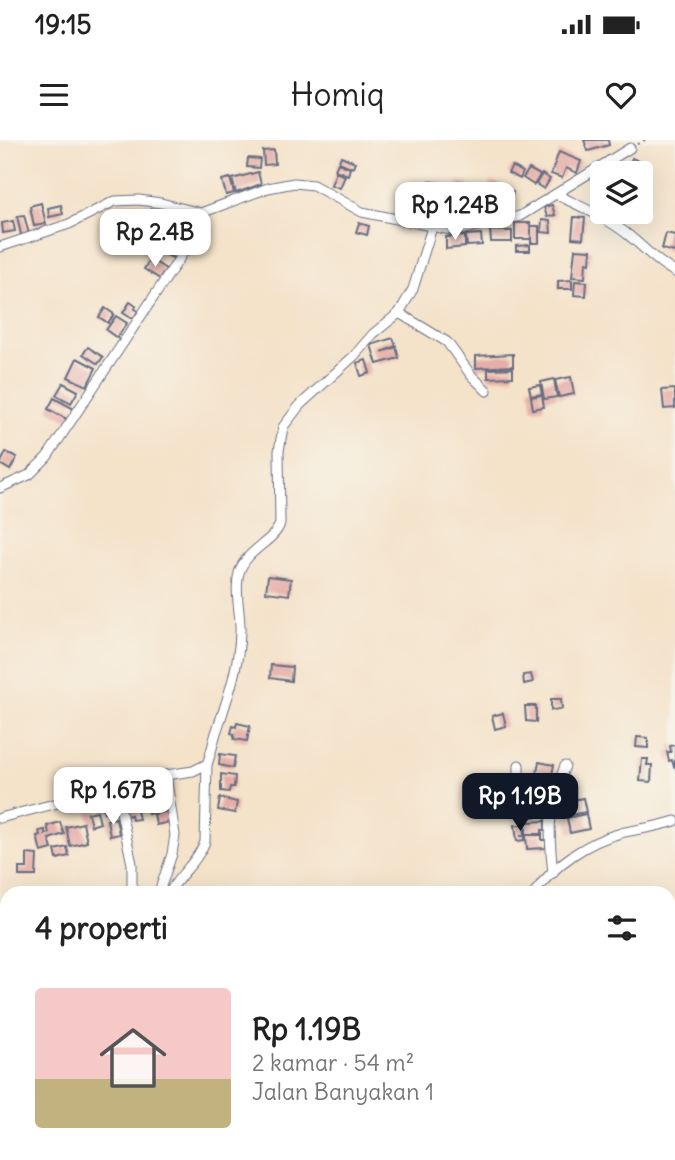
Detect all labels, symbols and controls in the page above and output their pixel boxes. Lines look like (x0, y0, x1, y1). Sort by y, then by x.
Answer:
text: 19:15 (35, 8, 91, 41)
text: Homiq (291, 74, 384, 115)
icon: menu (35, 76, 73, 114)
icon: heart (602, 76, 640, 114)
map controls (590, 161, 653, 224)
button: layers (590, 161, 653, 224)
pin: Rp 1.24B (383, 182, 527, 242)
text: Rp 1.24B (411, 190, 499, 219)
pin: Rp 2.4B (90, 209, 220, 269)
text: Rp 2.4B (116, 217, 194, 246)
pin: Rp 1.67B (41, 768, 185, 827)
pin: Rp 1.19B (448, 774, 592, 833)
text: Rp 1.67B (70, 775, 156, 804)
text: Rp 1.19B (478, 781, 562, 810)
text: 4 properti (35, 909, 168, 947)
icon: filters (603, 909, 641, 947)
text: Rp 1.19B (252, 1010, 361, 1048)
icon: home (91, 1016, 175, 1100)
text: 2 kamar · 54 m² (252, 1048, 414, 1077)
text: Jalan Banyakan 1 (252, 1077, 434, 1106)

